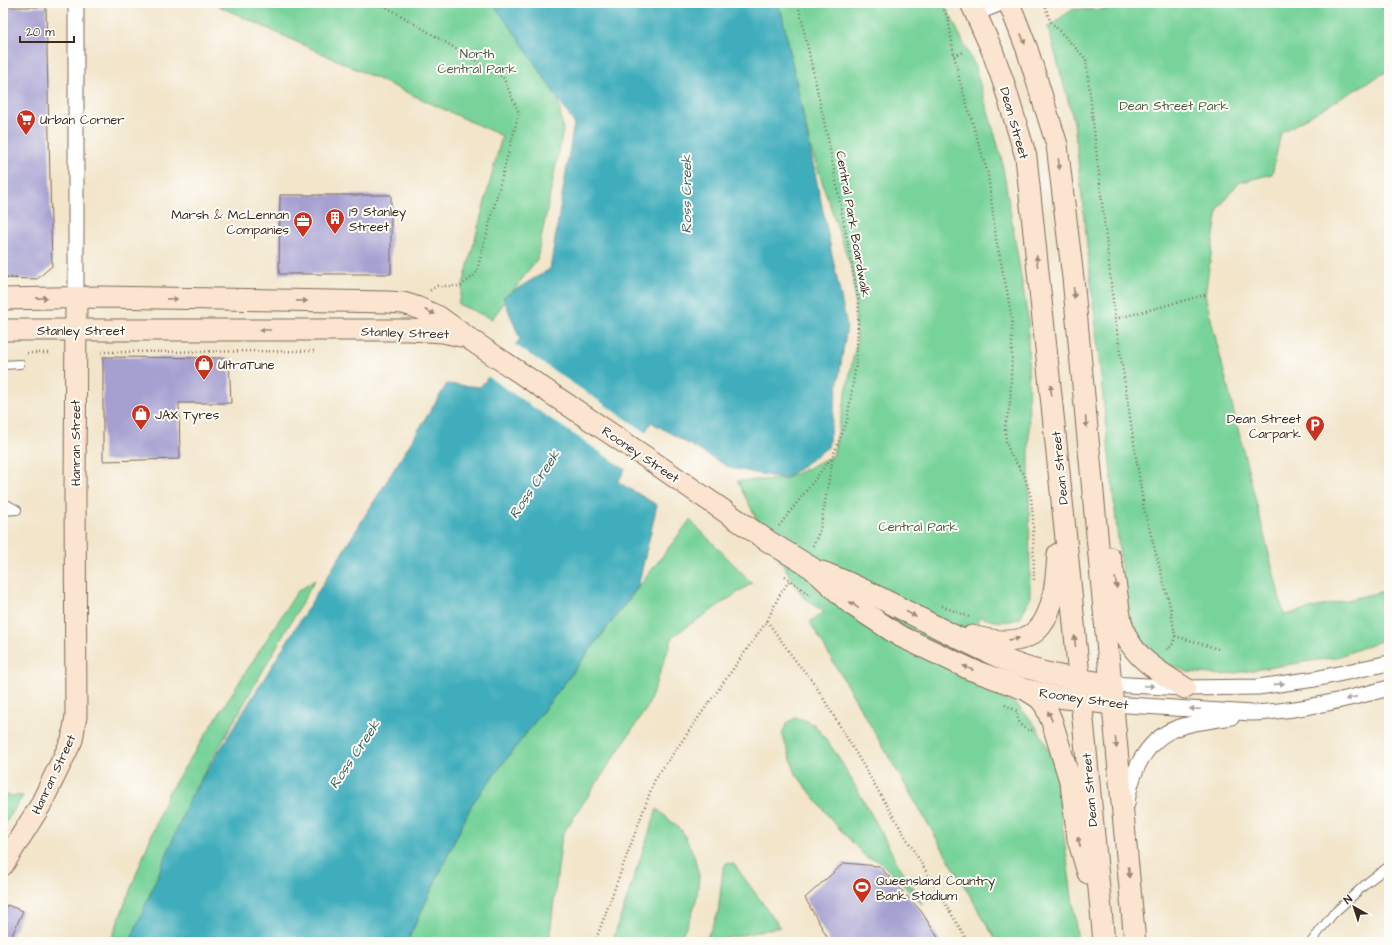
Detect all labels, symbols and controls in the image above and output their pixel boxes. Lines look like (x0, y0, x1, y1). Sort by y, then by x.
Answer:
scale bar (20, 18, 74, 44)
text: 20 m (26, 24, 55, 41)
one-way arrow (1021, 34, 1027, 46)
park label: North Central Park (437, 45, 517, 78)
street label: Dean Street (995, 85, 1033, 162)
park label: Dean Street Park (1119, 97, 1229, 115)
supermarket icon: Urban Corner (15, 108, 37, 136)
place label: Urban Corner (40, 111, 125, 129)
street label: Central Park Boardwalk (831, 150, 875, 299)
water label: Ross Creek (677, 154, 697, 233)
one-way arrow (1056, 158, 1063, 170)
place label: 19 Stanley Street (349, 203, 406, 236)
place label: Marsh & McLennan Companies (171, 206, 289, 239)
building icon: 19 Stanley Street (324, 207, 346, 235)
office icon: Marsh & McLennan Companies (292, 210, 314, 238)
one-way arrow (1034, 255, 1040, 267)
one-way arrow (1071, 287, 1078, 299)
one-way arrow (36, 295, 49, 301)
one-way arrow (166, 296, 179, 302)
one-way arrow (296, 297, 308, 304)
one-way arrow (425, 309, 436, 315)
street label: Stanley Street (37, 322, 126, 341)
street label: Stanley Street (361, 322, 450, 345)
one-way arrow (258, 327, 271, 333)
shop icon: UltraTune (193, 353, 215, 381)
place label: UltraTune (218, 356, 275, 374)
one-way arrow (1048, 384, 1054, 396)
street label: Hanran Street (67, 399, 85, 486)
shop icon: JAX Tyres (130, 403, 152, 431)
place label: JAX Tyres (155, 406, 220, 425)
place label: Dean Street Carpark (1227, 410, 1302, 443)
parking icon: Dean Street Carpark (1304, 414, 1326, 442)
one-way arrow (1083, 416, 1090, 428)
street label: Rooney Street (598, 422, 683, 489)
street label: Dean Street (1047, 429, 1073, 506)
water label: Ross Creek (504, 446, 565, 523)
park label: Central Park (878, 518, 958, 536)
one-way arrow (1113, 577, 1119, 589)
one-way arrow (849, 601, 860, 610)
one-way arrow (905, 610, 916, 617)
one-way arrow (1072, 635, 1079, 647)
one-way arrow (1007, 636, 1020, 642)
one-way arrow (962, 665, 973, 671)
one-way arrow (1273, 681, 1285, 687)
one-way arrow (1143, 682, 1155, 689)
street label: Rooney Street (1038, 684, 1130, 715)
one-way arrow (1345, 695, 1357, 701)
one-way arrow (1189, 705, 1201, 712)
one-way arrow (1046, 709, 1052, 721)
water label: Ross Creek (324, 716, 385, 793)
street label: Hanran Street (27, 731, 81, 817)
one-way arrow (1113, 737, 1119, 749)
street label: Dean Street (1078, 752, 1102, 828)
one-way arrow (1076, 835, 1082, 847)
one-way arrow (1125, 866, 1132, 878)
place label: Queensland Country Bank Stadium (876, 872, 995, 905)
sports icon: Queensland Country Bank Stadium (851, 876, 873, 904)
north arrow (1334, 887, 1374, 927)
text: N (1341, 892, 1355, 908)

